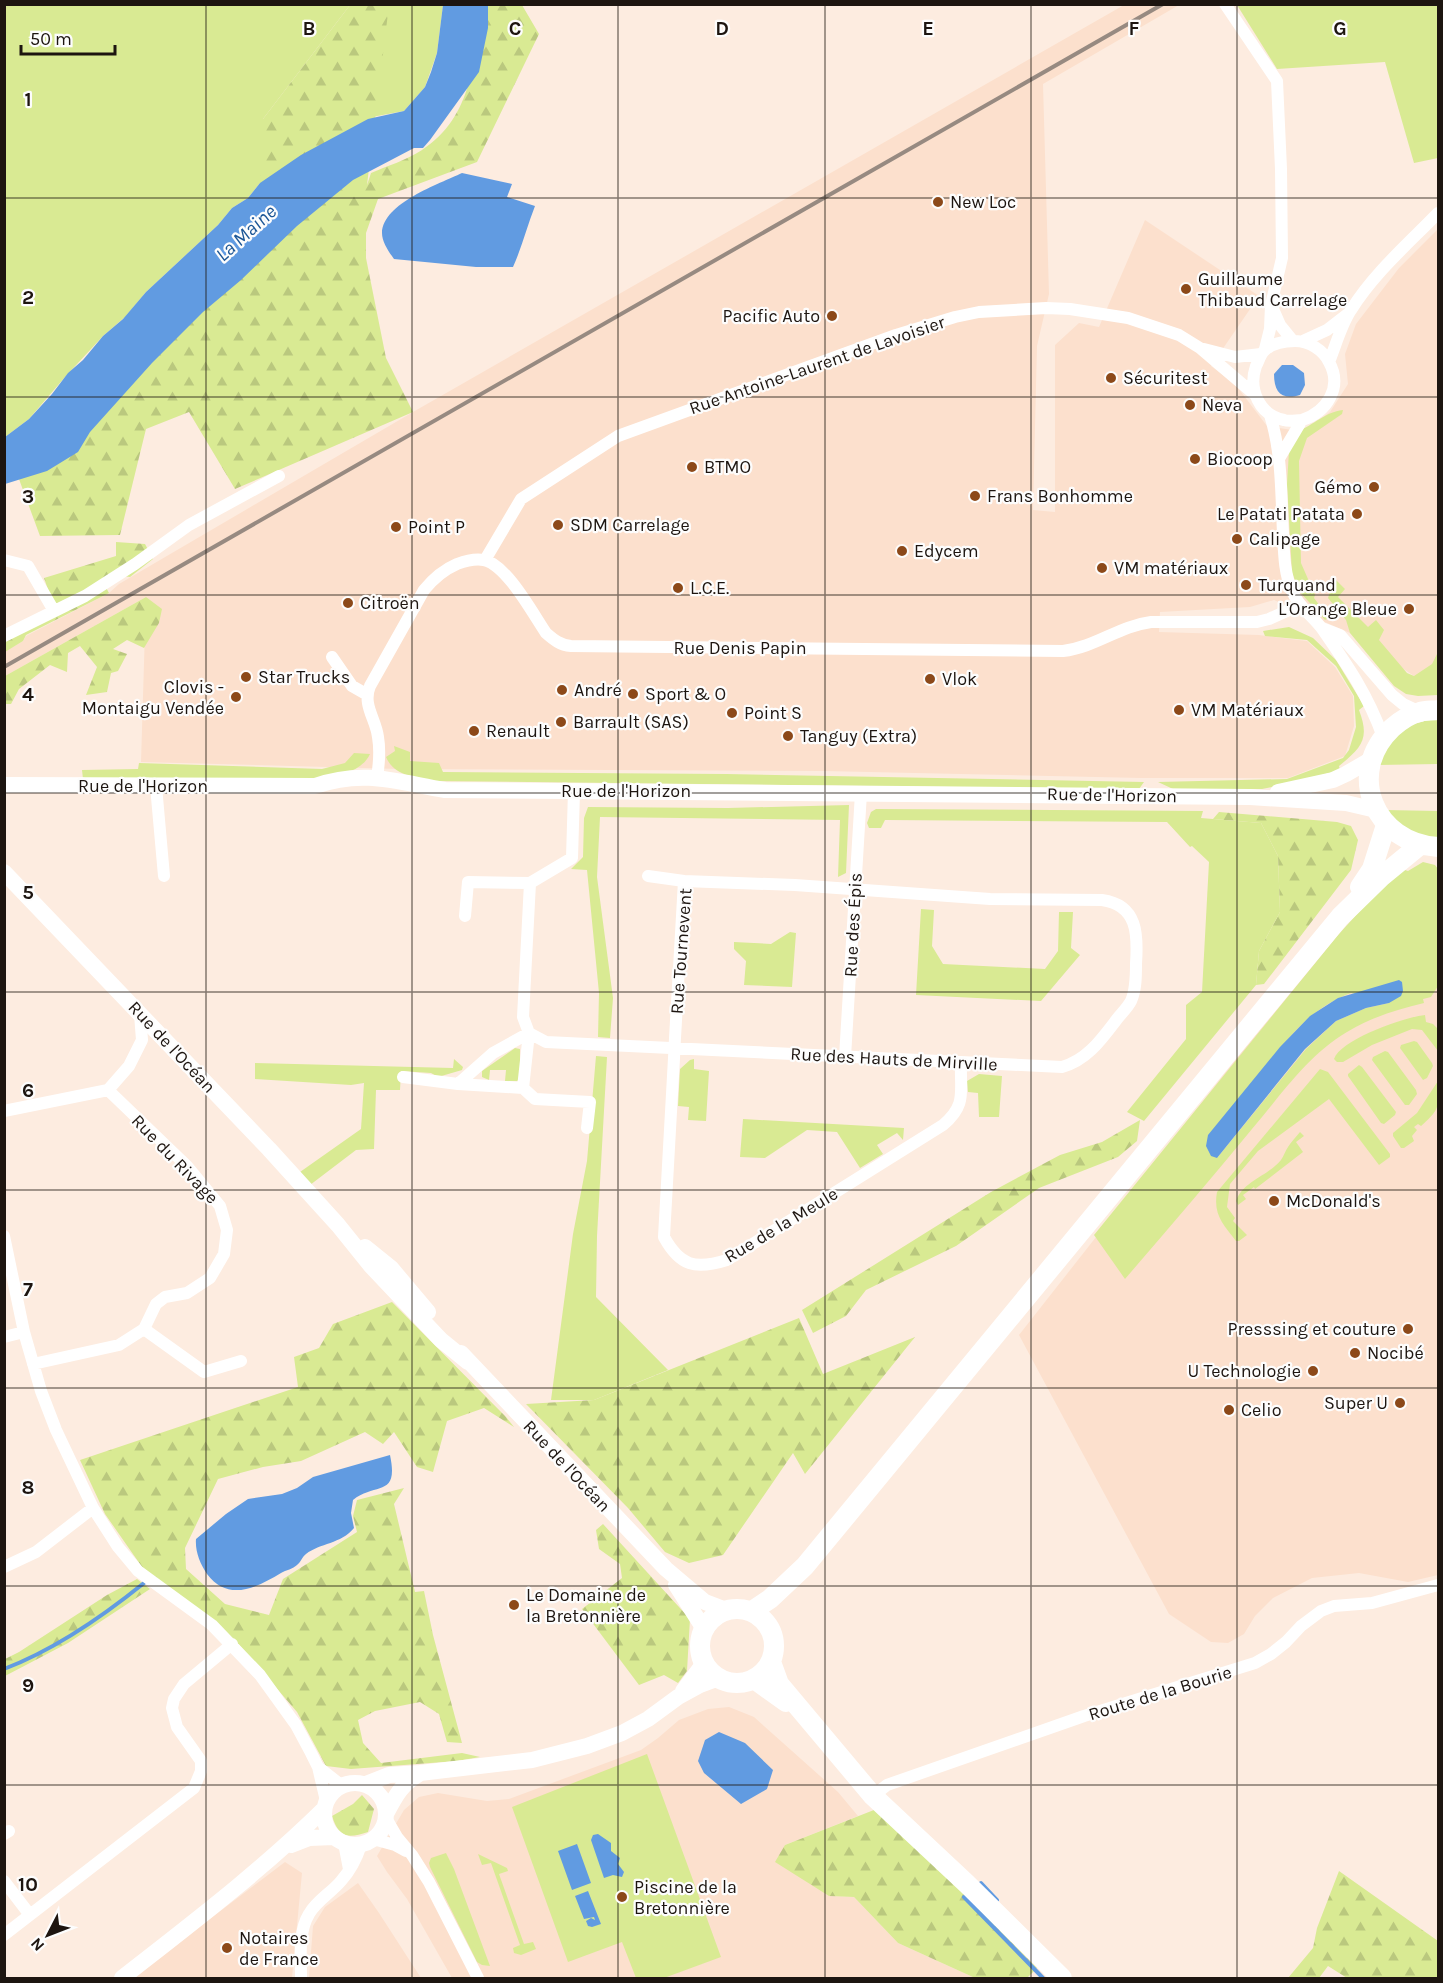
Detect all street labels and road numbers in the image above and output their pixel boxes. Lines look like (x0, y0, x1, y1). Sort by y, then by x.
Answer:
street label: Rue Antoine-Laurent de Lavoisier (686, 311, 948, 419)
street label: Rue Denis Papin (673, 637, 807, 659)
street label: Rue de l'Horizon (78, 775, 208, 797)
street label: Rue de l'Horizon (561, 780, 691, 802)
street label: Rue de l'Horizon (1047, 783, 1177, 807)
street label: Rue des Épis (838, 872, 867, 978)
street label: Rue Tournevent (666, 887, 696, 1015)
street label: Rue de l'Océan (124, 996, 220, 1098)
street label: Rue des Hauts de Mirville (790, 1043, 998, 1075)
street label: Rue du Rivage (127, 1110, 223, 1208)
street label: Rue de la Meule (720, 1182, 842, 1268)
street label: Rue de l'Océan (519, 1415, 615, 1517)
street label: Route de la Bourie (1086, 1661, 1234, 1725)

